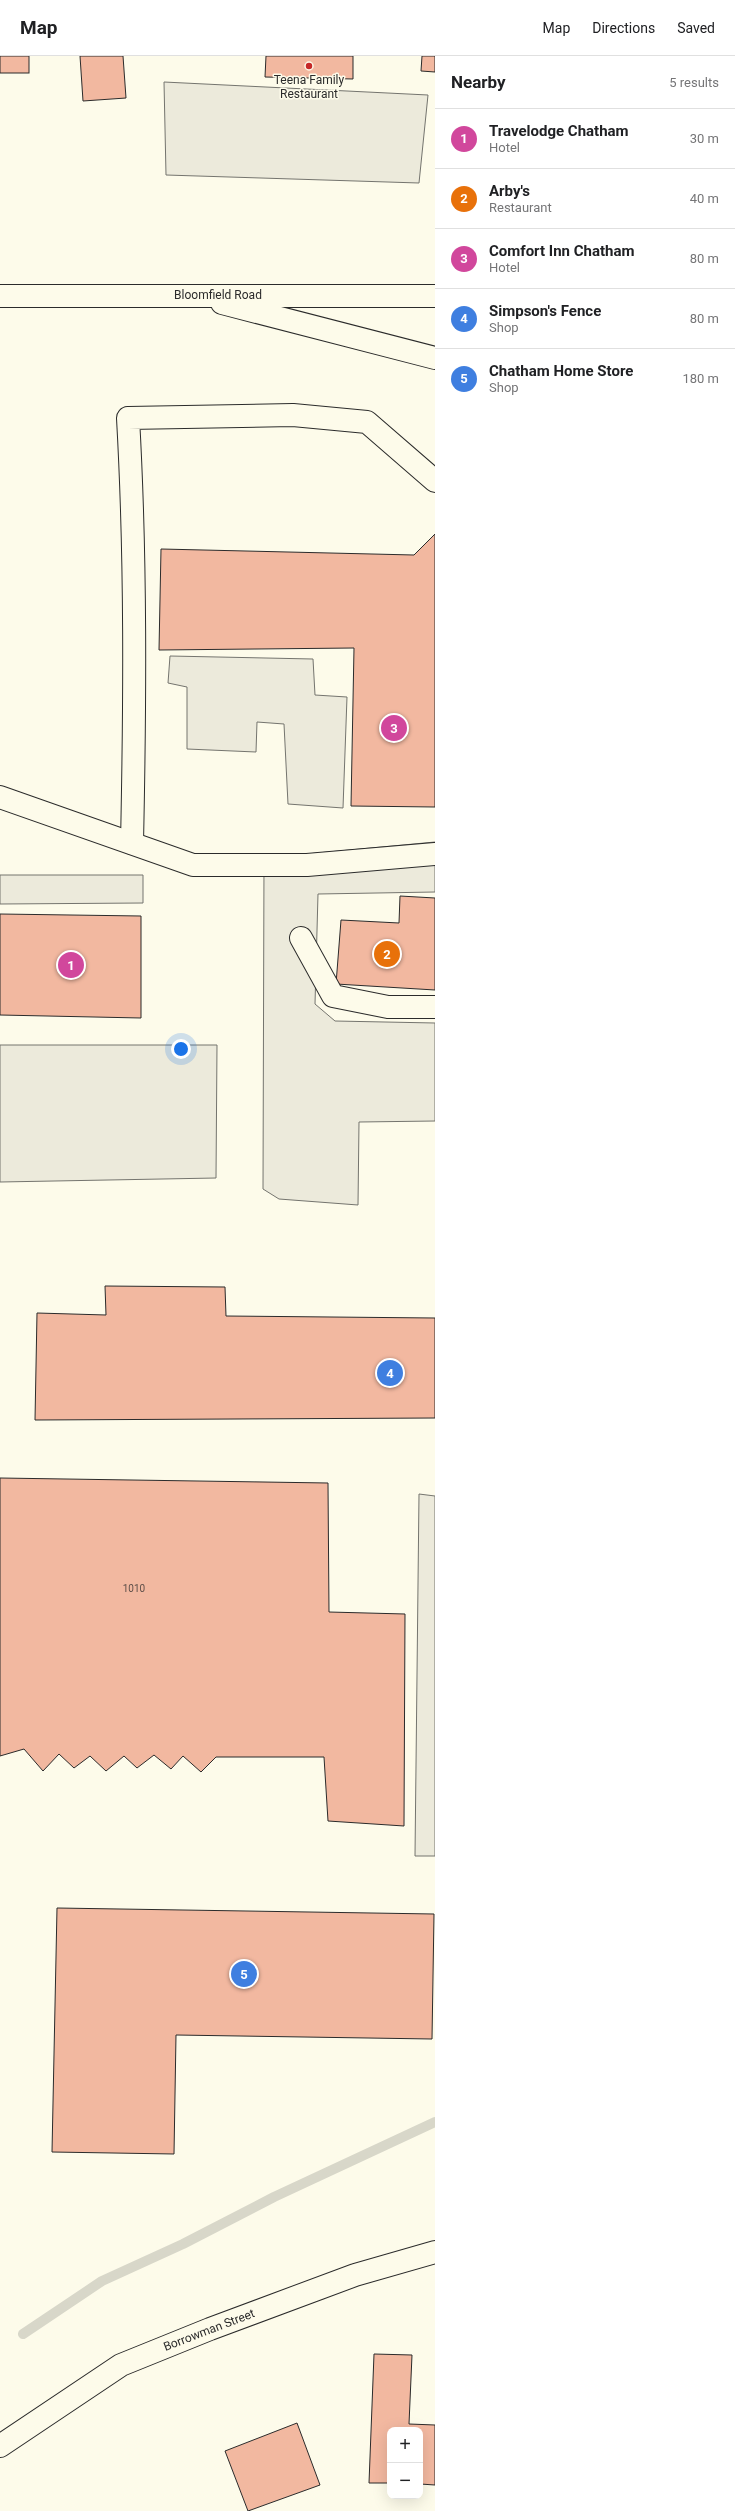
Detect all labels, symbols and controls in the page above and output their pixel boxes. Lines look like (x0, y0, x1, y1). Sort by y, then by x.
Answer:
text: Map (20, 16, 58, 39)
text: Map (543, 20, 570, 36)
text: Directions (592, 20, 655, 36)
text: Saved (677, 20, 715, 36)
marker: Teena Family Restaurant (304, 61, 314, 71)
text: Nearby (451, 72, 506, 92)
place label: Teena Family Restaurant (274, 73, 345, 101)
text: 5 results (669, 75, 719, 90)
text: Travelodge Chatham (489, 122, 629, 140)
text: 1 (460, 131, 468, 146)
text: 30 m (690, 131, 719, 146)
text: Hotel (489, 140, 520, 155)
text: Arby's (489, 182, 530, 200)
text: 2 (460, 191, 468, 206)
text: 40 m (690, 191, 719, 206)
text: Restaurant (489, 200, 552, 215)
text: Comfort Inn Chatham (489, 242, 634, 260)
text: 3 (460, 251, 468, 266)
text: 80 m (690, 251, 719, 266)
text: Hotel (489, 260, 520, 275)
street label: Bloomfield Road (174, 288, 262, 302)
text: Simpson's Fence (489, 302, 601, 320)
text: 4 (460, 311, 468, 326)
text: 80 m (690, 311, 719, 326)
text: Shop (489, 320, 519, 335)
text: Chatham Home Store (489, 362, 633, 380)
text: 5 (460, 371, 468, 386)
text: 180 m (682, 371, 719, 386)
text: Shop (489, 380, 519, 395)
pin: 3 (381, 713, 407, 743)
pin: 2 (374, 939, 400, 969)
pin: 1 (58, 950, 84, 980)
your location (171, 1039, 191, 1059)
pin: 4 (377, 1358, 403, 1388)
house number: 1010 (123, 1583, 146, 1594)
pin: 5 (231, 1959, 257, 1989)
street label: Borrowman Street (161, 2306, 257, 2354)
map controls (387, 2427, 423, 2499)
button: + (387, 2427, 423, 2463)
button: − (387, 2463, 423, 2499)

